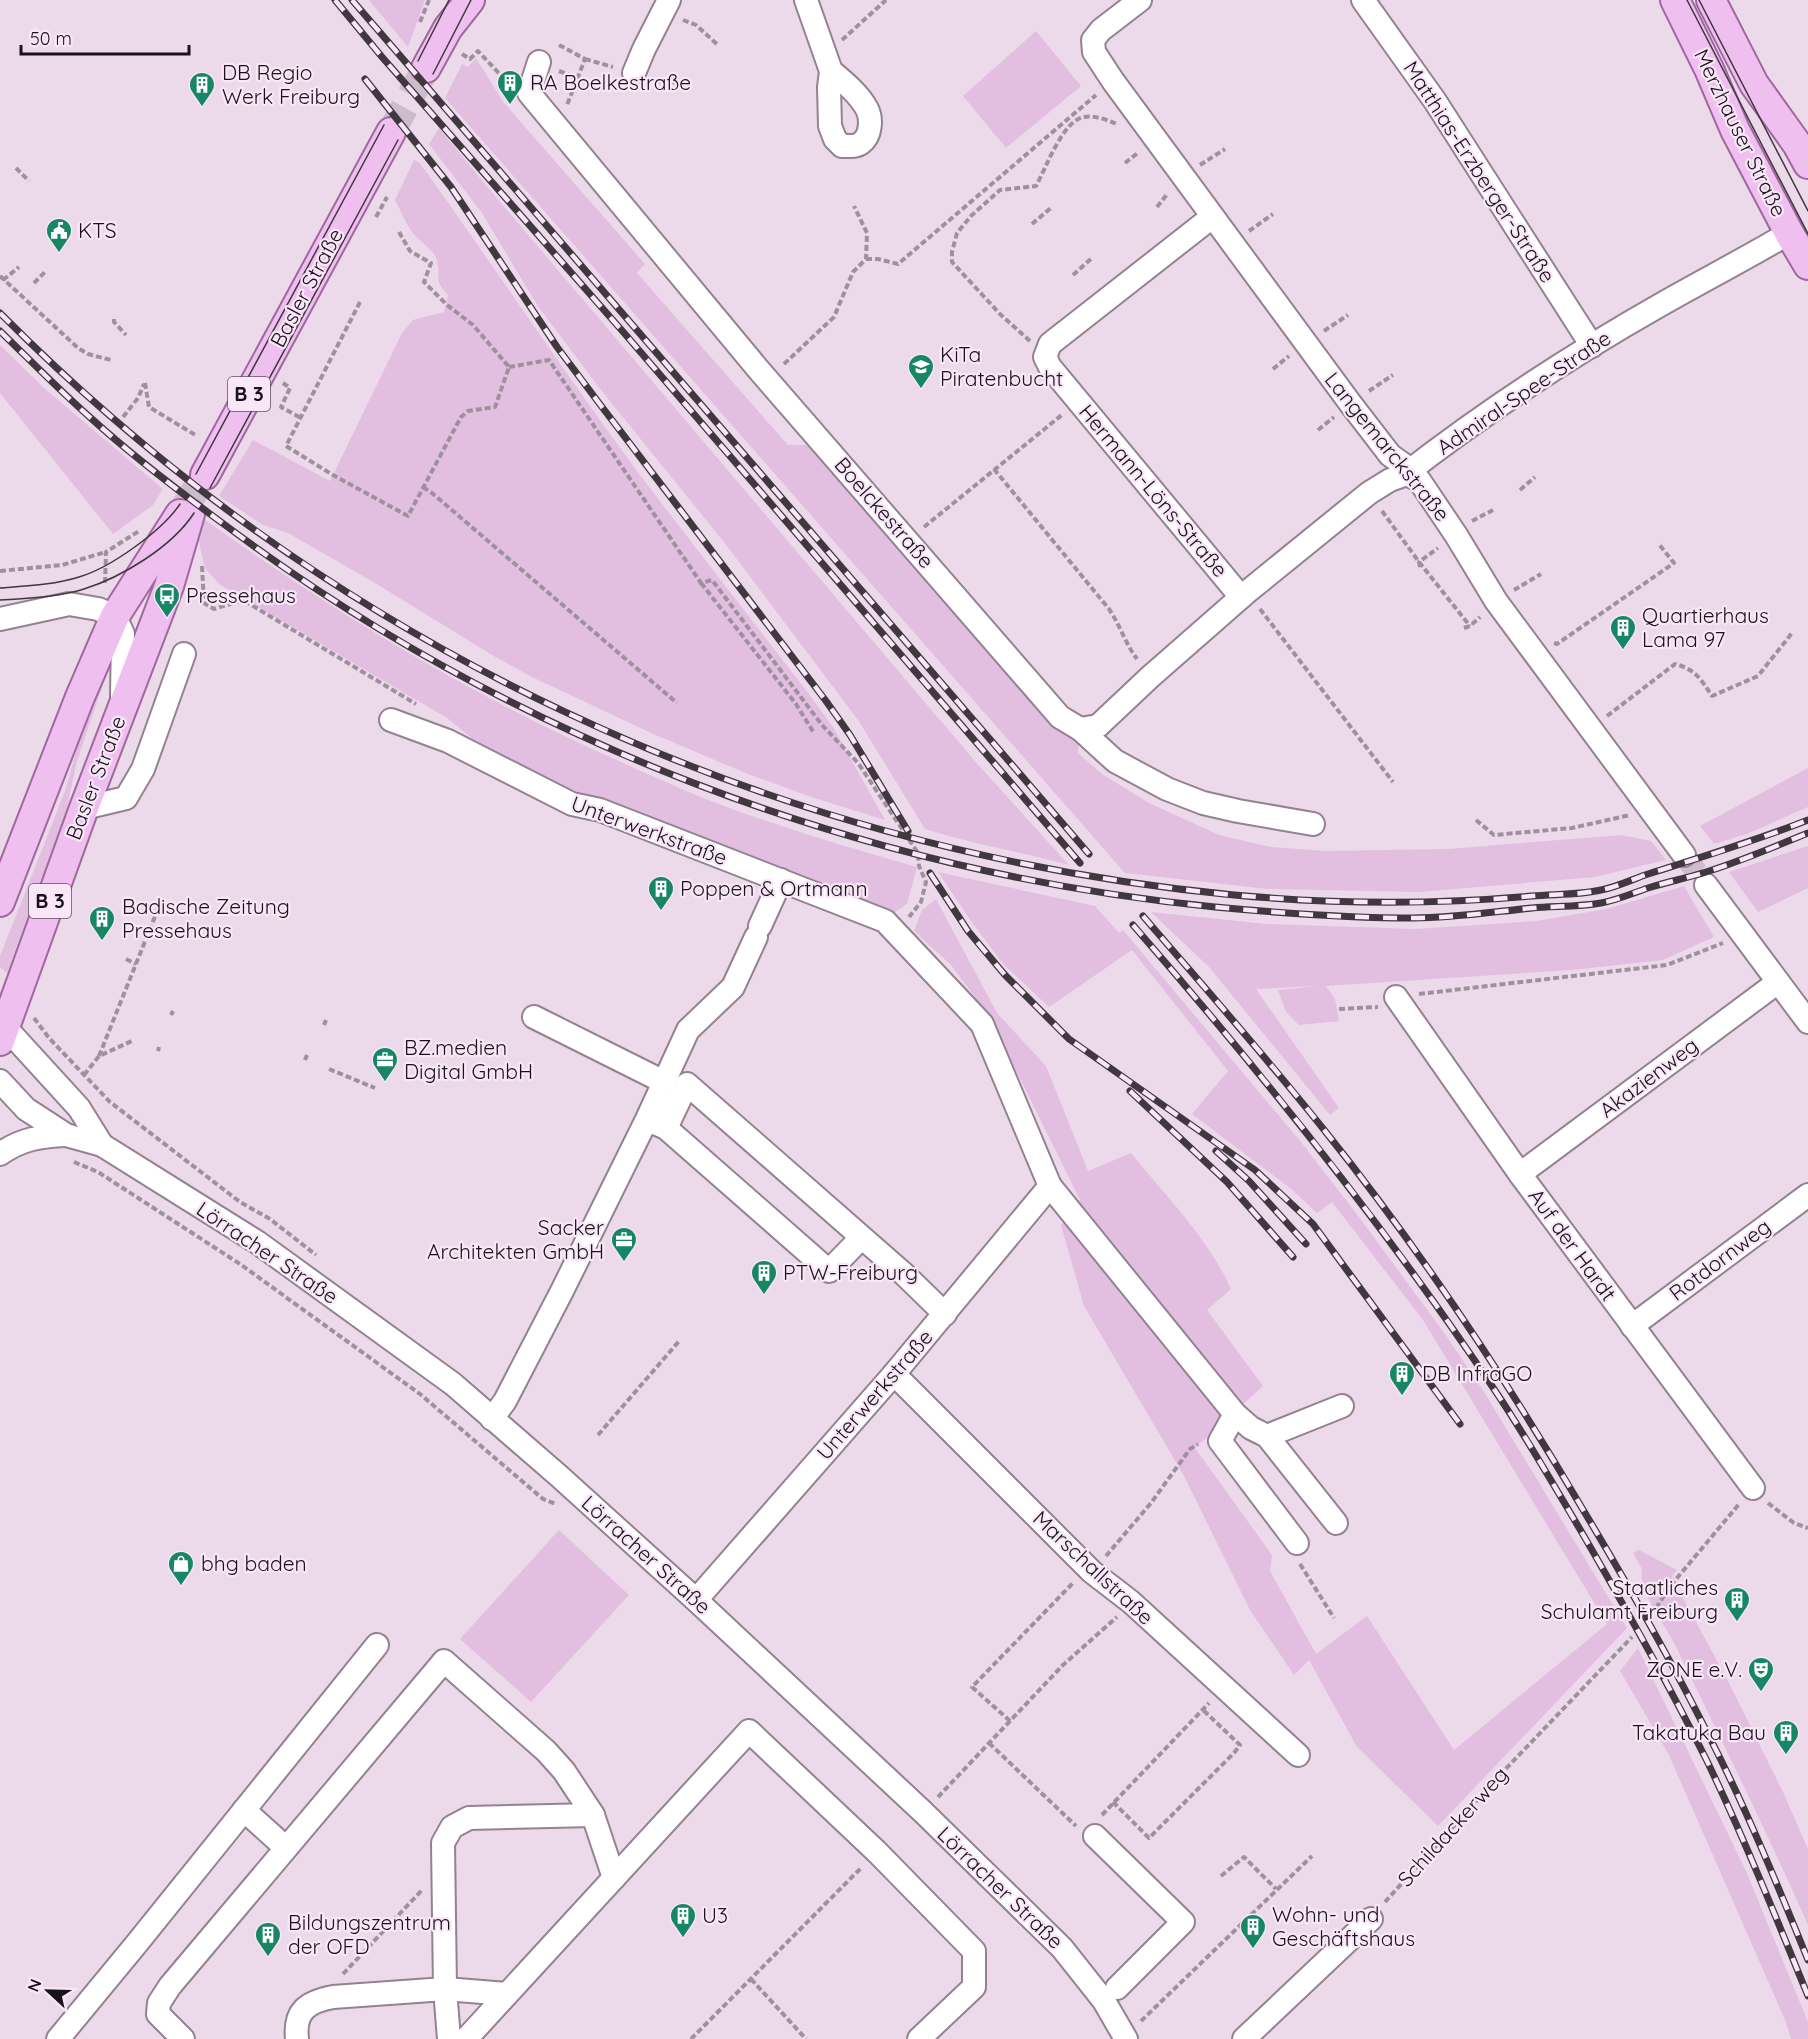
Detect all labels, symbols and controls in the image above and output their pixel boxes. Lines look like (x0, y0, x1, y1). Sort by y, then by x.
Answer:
scale bar (21, 18, 189, 56)
text: 50 m (30, 27, 72, 50)
street label: Merzhauser Straße (1689, 44, 1793, 221)
street label: Matthias-Erzberger-Straße (1398, 56, 1561, 287)
place label: DB Regio Werk Freiburg (222, 59, 360, 109)
building icon: RA Boelkestraße (495, 68, 525, 106)
place label: RA Boelkestraße (530, 69, 691, 95)
building icon: DB Regio Werk Freiburg (187, 70, 217, 108)
public building icon: KTS (44, 216, 74, 254)
place label: KTS (78, 217, 117, 243)
street label: Basler Straße (264, 224, 348, 351)
street label: Admiral-Spee-Straße (1432, 324, 1615, 460)
place label: KiTa Piratenbucht (940, 341, 1063, 391)
school or university icon: KiTa Piratenbucht (906, 352, 936, 390)
street label: Langemarckstraße (1320, 367, 1456, 526)
road number: B 3 (228, 377, 270, 411)
street label: Hermann-Löns-Straße (1074, 399, 1234, 582)
street label: Boelckestraße (830, 452, 940, 573)
bus stop icon: Pressehaus (152, 581, 182, 619)
place label: Pressehaus (186, 582, 296, 608)
place label: Quartierhaus Lama 97 (1642, 602, 1769, 652)
building icon: Quartierhaus Lama 97 (1608, 613, 1638, 651)
street label: Basler Straße (60, 712, 131, 843)
street label: Unterwerkstraße (568, 790, 731, 870)
building icon: Poppen & Ortmann (646, 874, 676, 912)
place label: Poppen & Ortmann (680, 875, 868, 901)
road number: B 3 (29, 884, 71, 918)
place label: Badische Zeitung Pressehaus (122, 893, 290, 943)
building icon: Badische Zeitung Pressehaus (87, 904, 117, 942)
street label: Akazienweg (1594, 1032, 1703, 1123)
place label: BZ.medien Digital GmbH (404, 1034, 533, 1084)
office icon: BZ.medien Digital GmbH (370, 1045, 400, 1083)
street label: Auf der Hardt (1523, 1183, 1622, 1306)
street label: Lörracher Straße (192, 1195, 343, 1309)
street label: Rotdornweg (1664, 1213, 1775, 1306)
place label: Sacker Architekten GmbH (427, 1214, 604, 1264)
office icon: Sacker Architekten GmbH (609, 1225, 639, 1263)
building icon: PTW-Freiburg (749, 1258, 779, 1296)
place label: PTW-Freiburg (783, 1259, 918, 1285)
street label: Unterwerkstraße (811, 1324, 938, 1465)
building icon: DB InfraGO (1387, 1359, 1417, 1397)
place label: DB InfraGO (1422, 1360, 1532, 1386)
street label: Lörracher Straße (577, 1489, 717, 1619)
street label: Marschallstraße (1028, 1505, 1159, 1630)
shop icon: bhg baden (166, 1549, 196, 1587)
place label: bhg baden (201, 1550, 307, 1576)
place label: Staatliches Schulamt Freiburg (1541, 1574, 1718, 1624)
building icon: Staatliches Schulamt Freiburg (1722, 1585, 1752, 1623)
theatre icon: ZONE e.V. (1746, 1655, 1776, 1693)
place label: ZONE e.V. (1646, 1656, 1742, 1682)
building icon: Takatuka Bau (1771, 1718, 1801, 1756)
place label: Takatuka Bau (1632, 1719, 1766, 1745)
street label: Schildackerweg (1392, 1761, 1513, 1892)
street label: Lörracher Straße (932, 1821, 1069, 1954)
building icon: U3 (668, 1901, 698, 1939)
place label: Wohn- und Geschäftshaus (1272, 1901, 1415, 1951)
place label: U3 (702, 1902, 728, 1928)
place label: Bildungszentrum der OFD (288, 1909, 451, 1959)
building icon: Wohn- und Geschäftshaus (1238, 1912, 1268, 1950)
building icon: Bildungszentrum der OFD (253, 1920, 283, 1958)
north arrow (18, 1961, 78, 2021)
text: N (23, 1976, 46, 1995)

